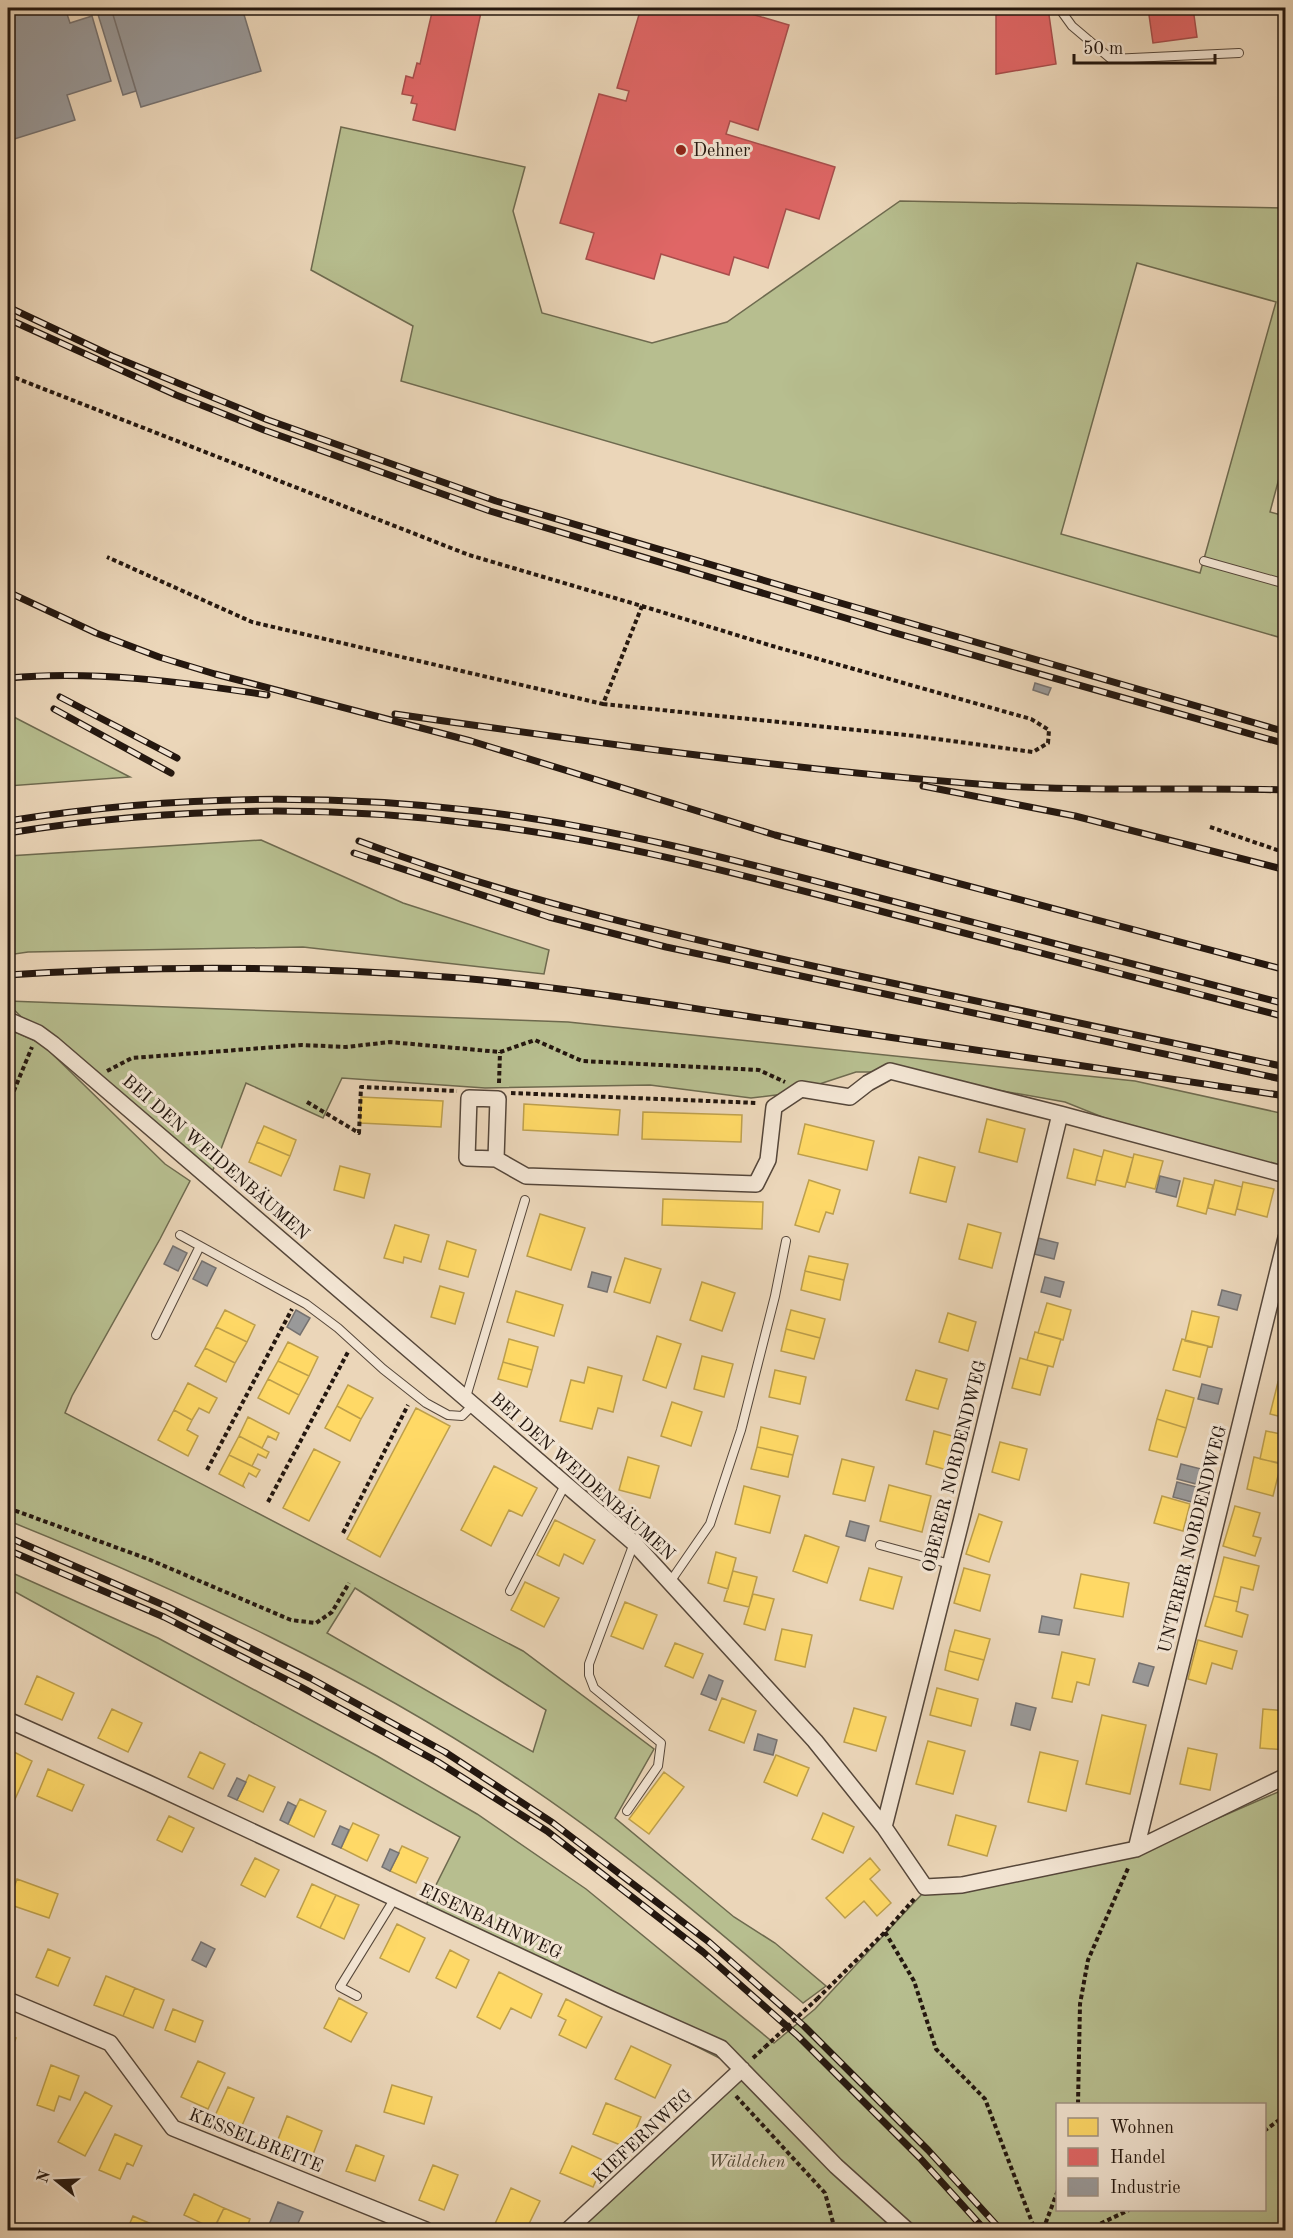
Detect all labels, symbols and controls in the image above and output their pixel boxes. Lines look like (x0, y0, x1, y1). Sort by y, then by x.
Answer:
scale bar (1074, 27, 1215, 65)
text: 50 m (1083, 40, 1123, 58)
place label: Dehner (693, 142, 751, 160)
marker: Dehner (674, 143, 688, 157)
street label: BEI DEN WEIDENBÄUMEN (119, 1070, 314, 1244)
street label: OBERER NORDENDWEG (920, 1358, 990, 1574)
street label: BEI DEN WEIDENBÄUMEN (487, 1387, 680, 1564)
street label: UNTERER NORDENDWEG (1156, 1424, 1230, 1655)
street label: EISENBAHNWEG (417, 1881, 565, 1963)
street label: KIEFERNWEG (589, 2086, 696, 2187)
legend (1056, 2103, 1266, 2211)
street label: KESSELBREITE (186, 2106, 325, 2176)
text: Wohnen (1110, 2119, 1174, 2137)
text: Handel (1110, 2149, 1165, 2167)
north arrow (27, 2151, 87, 2211)
park label: Wäldchen (708, 2153, 786, 2171)
text: N (35, 2168, 54, 2185)
text: Industrie (1110, 2179, 1180, 2197)

